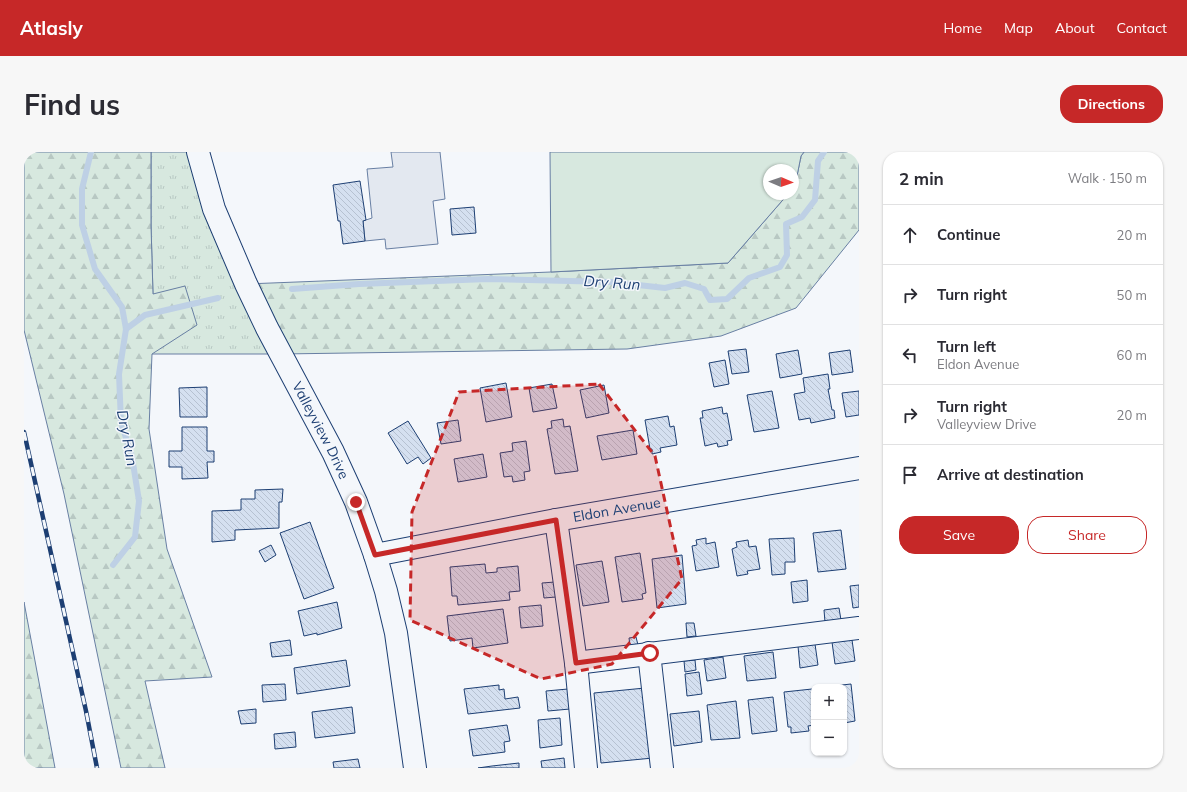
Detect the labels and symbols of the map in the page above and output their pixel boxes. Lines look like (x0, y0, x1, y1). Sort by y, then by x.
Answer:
north arrow (763, 164, 799, 200)
water label: Dry Run (583, 271, 641, 294)
street label: Valleyview Drive (288, 378, 353, 482)
water label: Dry Run (113, 408, 142, 468)
route end (347, 493, 365, 511)
street label: Eldon Avenue (572, 493, 662, 526)
route start (641, 644, 659, 662)

